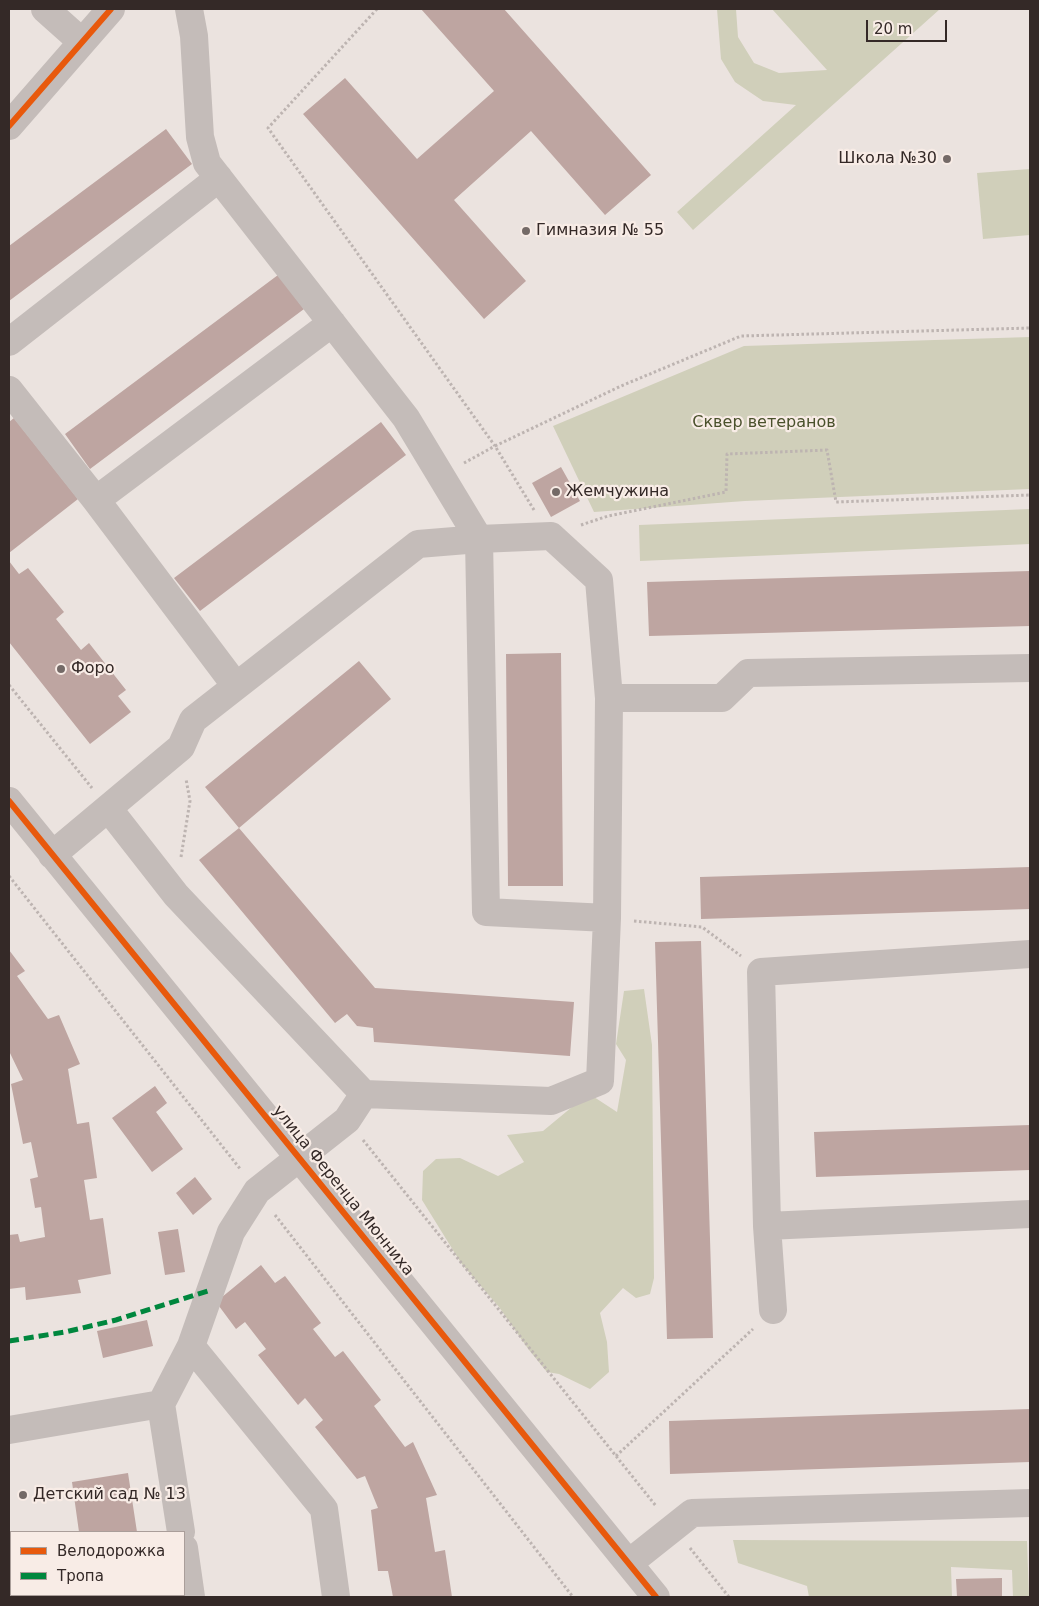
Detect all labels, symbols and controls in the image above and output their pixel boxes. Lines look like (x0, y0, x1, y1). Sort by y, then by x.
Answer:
scale bar (869, 10, 950, 42)
text: 20 m (874, 20, 912, 38)
place label: Школа №30 (838, 149, 937, 169)
marker: Школа №30 (941, 153, 953, 165)
place label: Гимназия № 55 (536, 221, 664, 241)
marker: Гимназия № 55 (520, 225, 532, 237)
park label: Сквер ветеранов (692, 413, 836, 433)
place label: Жемчужина (566, 482, 669, 502)
marker: Жемчужина (550, 486, 562, 498)
place label: Форо (71, 659, 115, 679)
marker: Форо (55, 663, 67, 675)
street label: улица Ференца Мюнниха (268, 1102, 418, 1280)
place label: Детский сад № 13 (33, 1485, 186, 1505)
marker: Детский сад № 13 (17, 1489, 29, 1501)
legend (10, 1531, 185, 1596)
text: Велодорожка (57, 1542, 165, 1560)
text: Тропа (57, 1567, 104, 1585)

